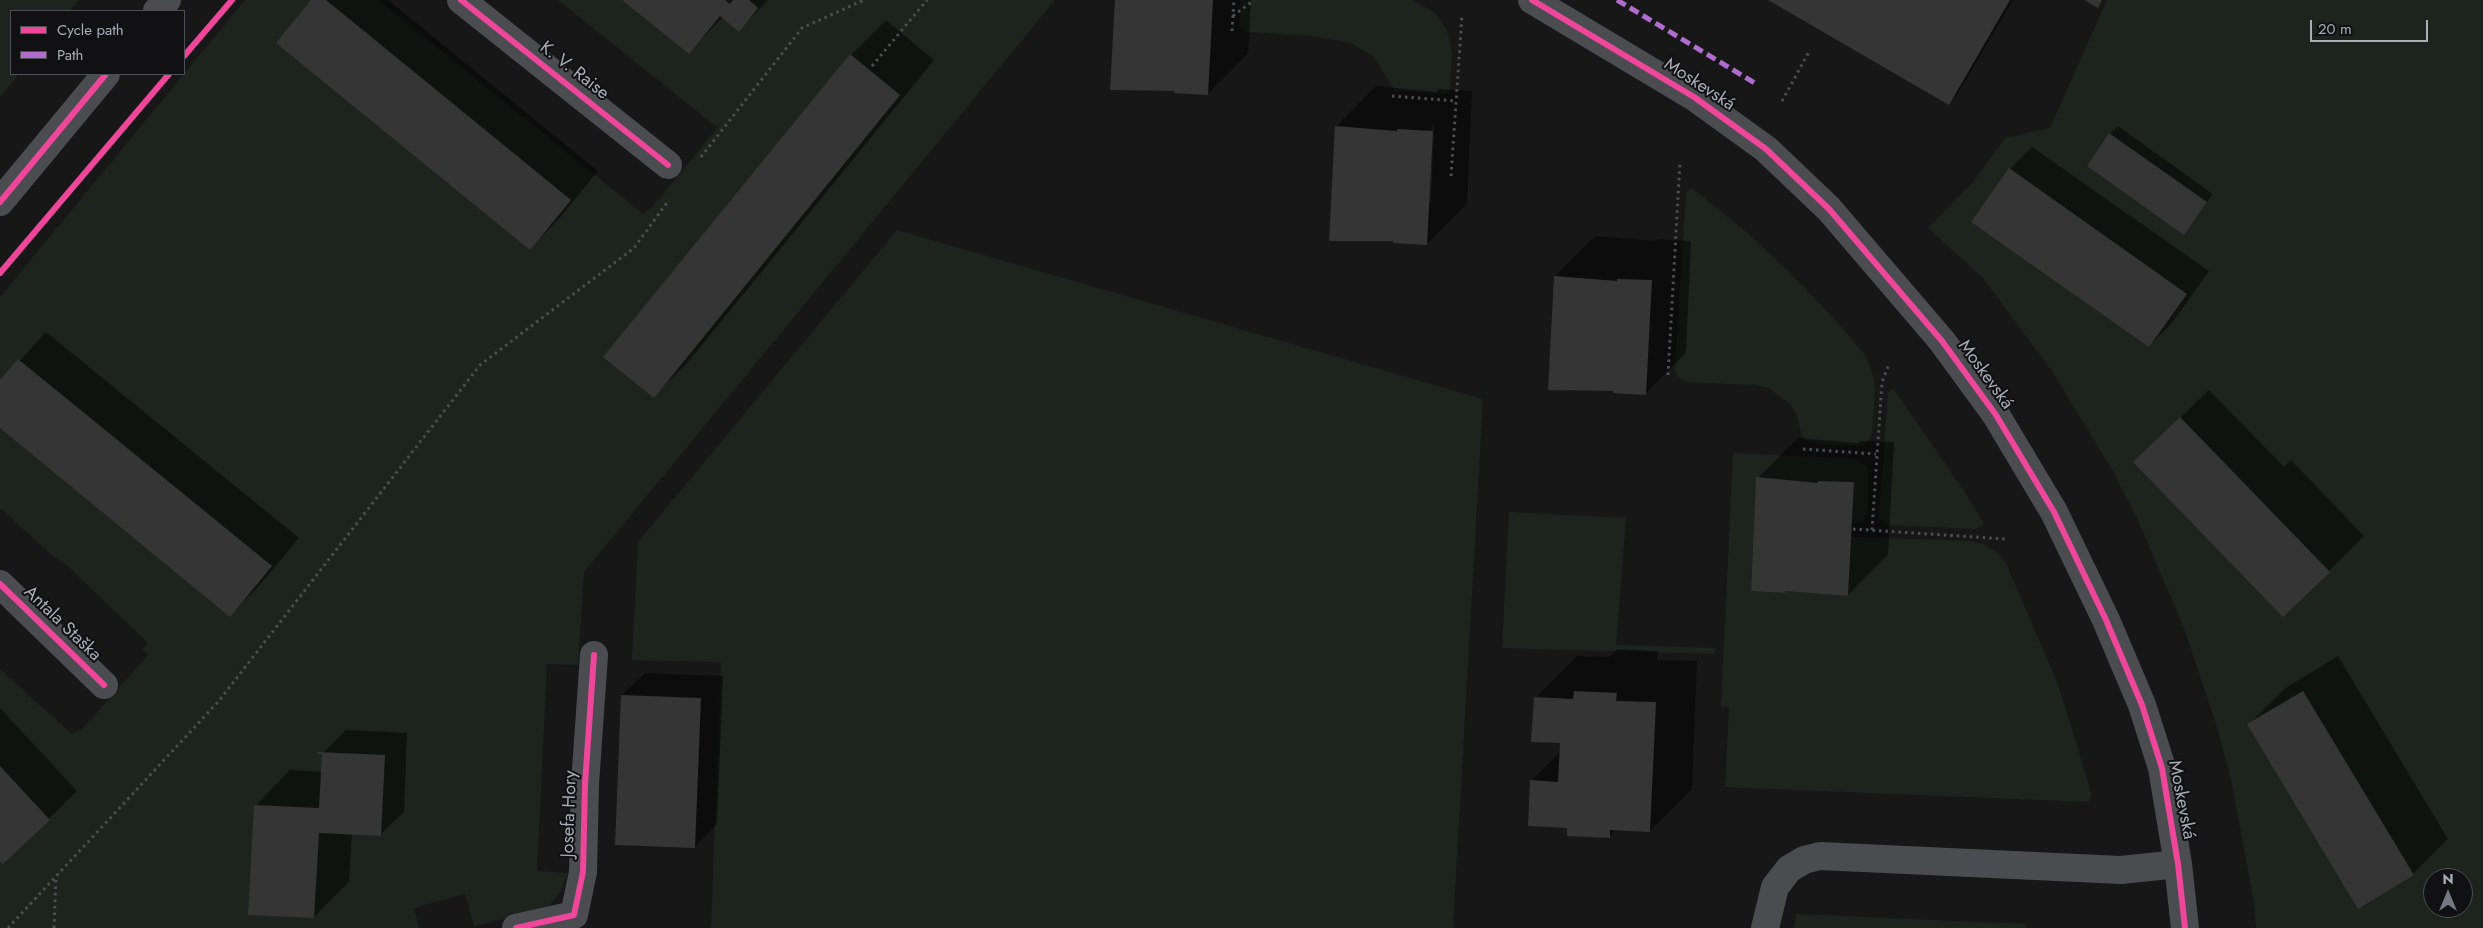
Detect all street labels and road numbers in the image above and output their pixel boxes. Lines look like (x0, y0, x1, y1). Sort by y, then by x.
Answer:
street label: K. V. Raise (535, 37, 613, 105)
street label: Moskevská (1660, 54, 1738, 116)
street label: Moskevská (1953, 336, 2017, 414)
street label: Antala Staška (19, 582, 105, 666)
street label: Moskevská (2163, 759, 2199, 841)
street label: Josefa Hory (558, 770, 582, 858)

